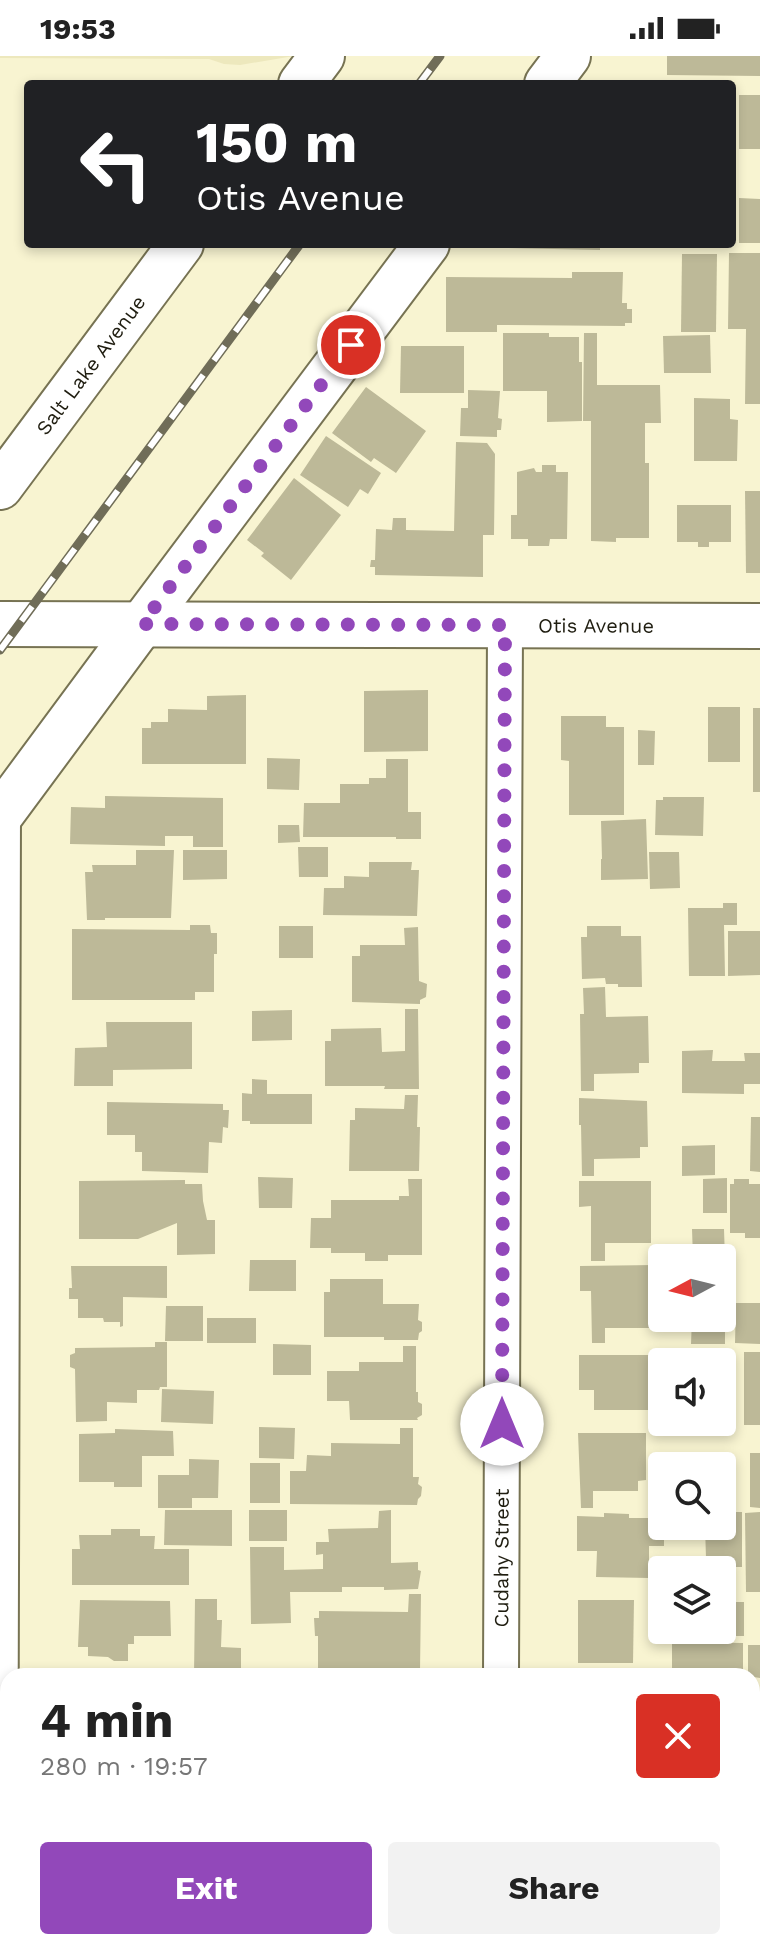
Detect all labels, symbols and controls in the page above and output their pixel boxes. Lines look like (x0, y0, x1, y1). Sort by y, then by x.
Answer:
text: 19:53 (40, 11, 116, 46)
text: 150 m (196, 110, 358, 176)
icon: left (64, 112, 168, 216)
text: Otis Avenue (196, 177, 405, 219)
street label: Salt Lake Avenue (31, 291, 150, 439)
pin (317, 311, 385, 379)
icon: arrive (329, 323, 373, 367)
street label: Otis Avenue (538, 613, 654, 638)
north arrow (648, 1244, 736, 1332)
map controls (648, 1244, 736, 1644)
button: sound (648, 1348, 736, 1436)
position arrow (460, 1382, 544, 1466)
button: search (648, 1452, 736, 1540)
street label: Cudahy Street (489, 1488, 514, 1628)
button: layers (648, 1556, 736, 1644)
text: 4 min (40, 1692, 174, 1749)
button: close (636, 1694, 720, 1778)
text: 280 m · 19:57 (40, 1751, 208, 1781)
button: Exit (40, 1842, 372, 1934)
button: Share (388, 1842, 720, 1934)

